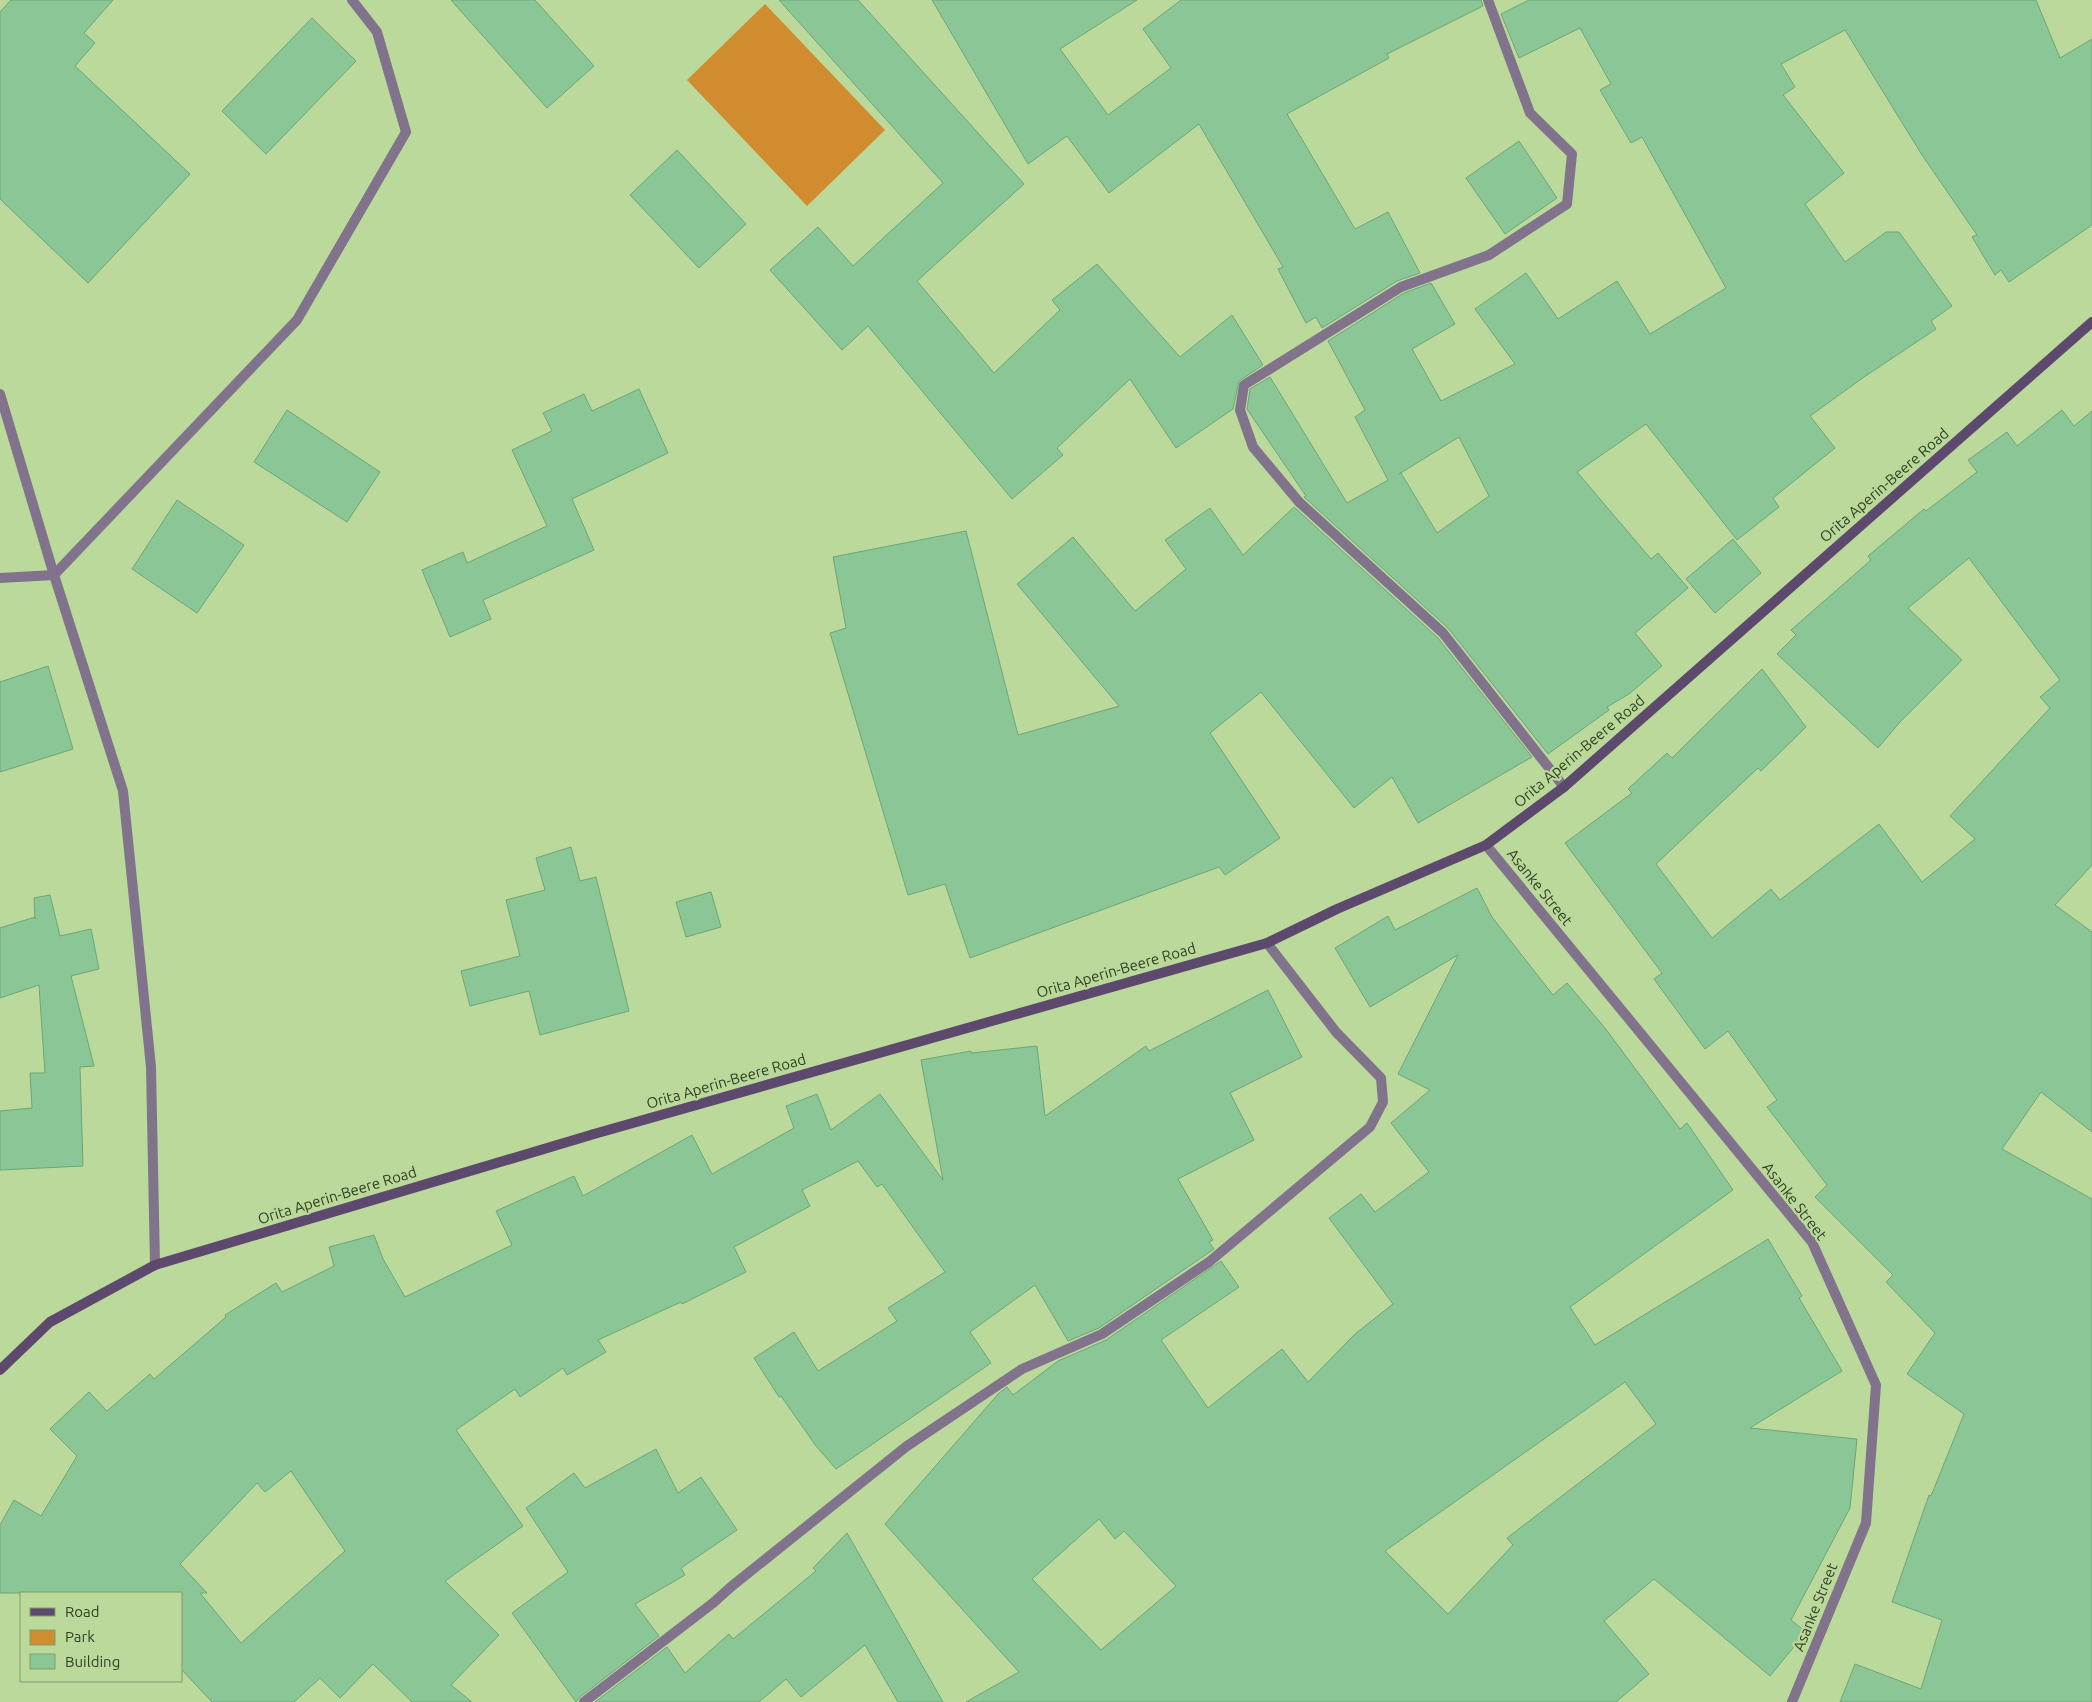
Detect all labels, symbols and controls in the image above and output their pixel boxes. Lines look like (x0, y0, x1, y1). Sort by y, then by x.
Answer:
street label: Orita Aperin-Beere Road (1816, 424, 1952, 546)
street label: Orita Aperin-Beere Road (1510, 691, 1648, 811)
street label: Asanke Street (1504, 845, 1576, 929)
street label: Orita Aperin-Beere Road (1034, 939, 1198, 1001)
street label: Orita Aperin-Beere Road (644, 1050, 808, 1112)
street label: Asanke Street (1759, 1159, 1831, 1243)
street label: Orita Aperin-Beere Road (256, 1163, 418, 1227)
street label: Asanke Street (1790, 1560, 1840, 1654)
legend (20, 1592, 182, 1682)
text: Road (65, 1603, 100, 1620)
text: Park (65, 1628, 95, 1645)
text: Building (65, 1653, 120, 1670)

